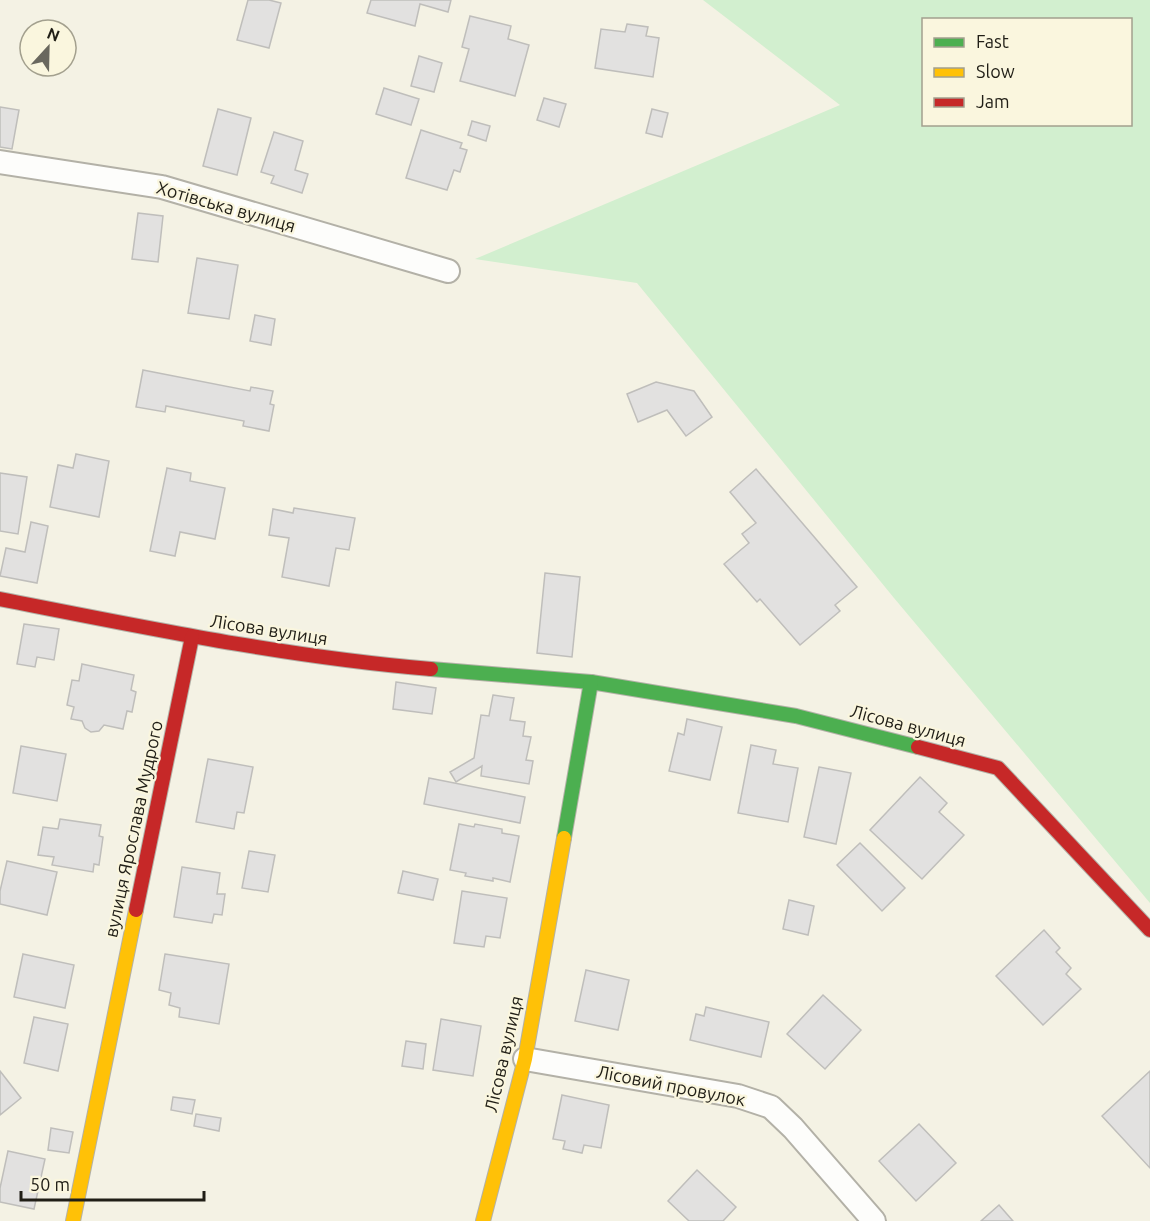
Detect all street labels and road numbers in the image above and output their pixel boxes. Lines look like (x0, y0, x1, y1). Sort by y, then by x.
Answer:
street label: Хотівська вулиця (154, 177, 298, 235)
street label: Лісова вулиця (209, 610, 329, 648)
street label: Лісова вулиця (848, 700, 968, 750)
street label: вулиця Ярослава Мудрого (100, 719, 166, 939)
street label: Лісова вулиця (480, 994, 526, 1114)
street label: Лісовий провулок (595, 1061, 747, 1109)

